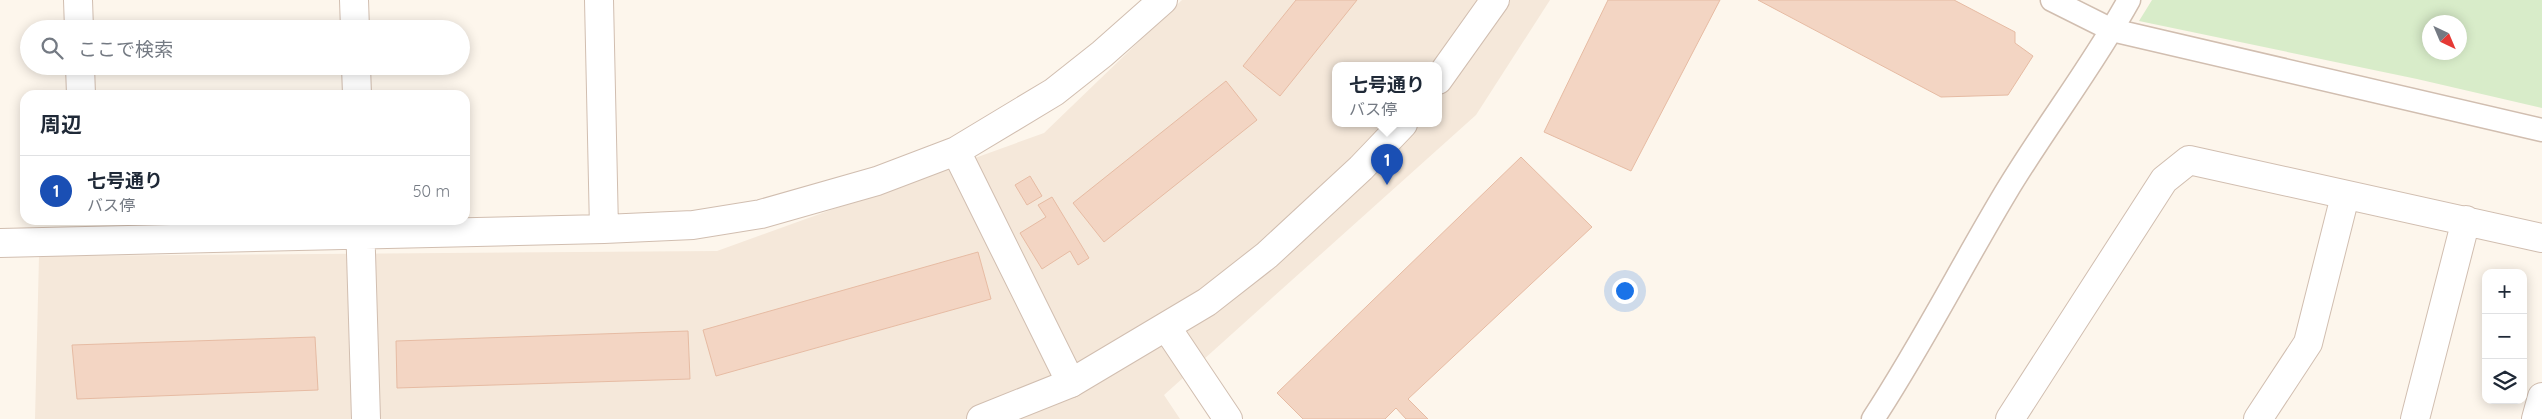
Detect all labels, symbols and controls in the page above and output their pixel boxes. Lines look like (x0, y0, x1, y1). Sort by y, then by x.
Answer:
north arrow (2422, 15, 2467, 60)
search box (20, 20, 470, 75)
icon: search (38, 34, 66, 62)
text: ここで検索 (78, 37, 173, 61)
popup (1332, 62, 1442, 127)
text: 七号通り (1349, 72, 1425, 96)
text: バス停 (1349, 99, 1397, 119)
text: 周辺 (40, 111, 82, 137)
pin: 1 (1371, 144, 1403, 185)
text: 七号通り (87, 168, 163, 192)
text: 1 (53, 181, 59, 201)
text: 50 m (413, 181, 450, 201)
text: バス停 (87, 195, 135, 215)
map controls (2482, 269, 2527, 404)
button: + (2482, 269, 2527, 314)
your location (1612, 278, 1638, 304)
button: − (2482, 314, 2527, 359)
button: layers (2482, 359, 2527, 404)

